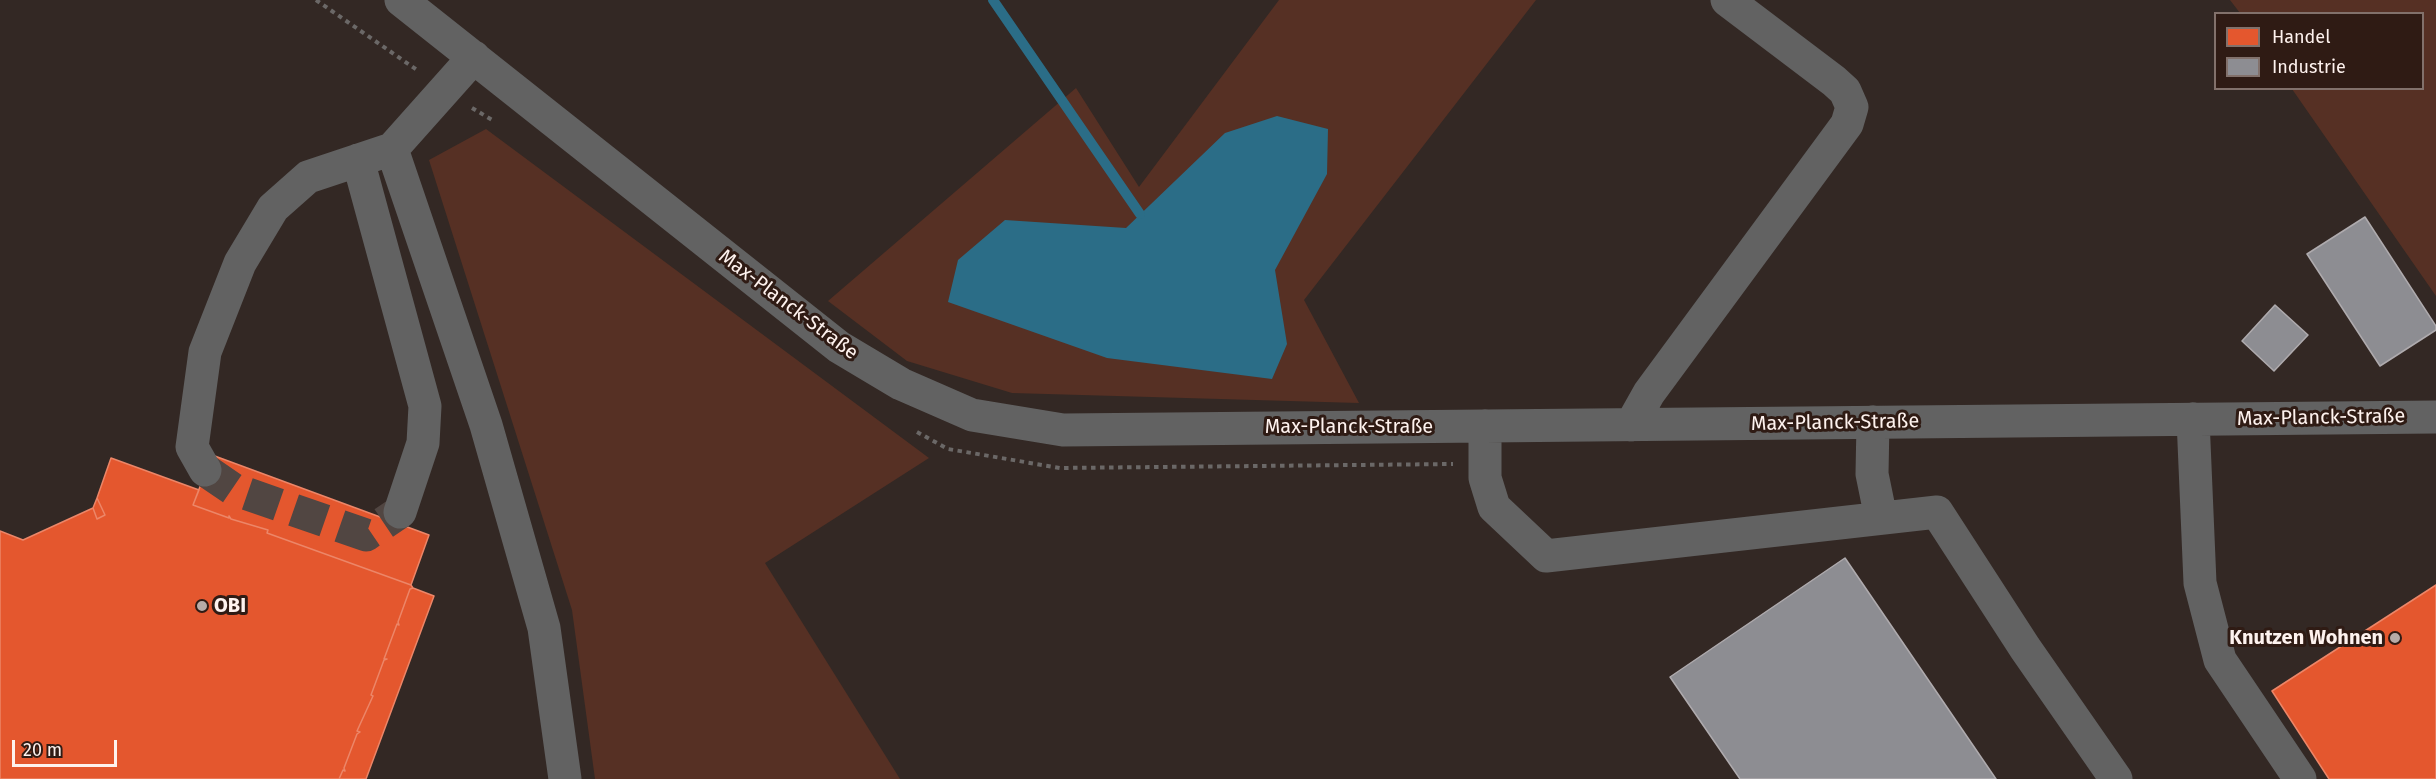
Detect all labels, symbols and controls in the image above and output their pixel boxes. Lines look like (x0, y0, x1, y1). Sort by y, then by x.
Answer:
legend (2214, 12, 2424, 90)
text: Handel (2272, 26, 2330, 48)
text: Industrie (2272, 56, 2346, 78)
street label: Max-Planck-Straße (714, 245, 862, 365)
street label: Max-Planck-Straße (2237, 405, 2405, 431)
street label: Max-Planck-Straße (1751, 410, 1919, 436)
street label: Max-Planck-Straße (1265, 415, 1433, 439)
place label: OBI (214, 594, 246, 618)
marker: OBI (195, 599, 209, 613)
place label: Knutzen Wohnen (2229, 626, 2383, 650)
marker: Knutzen Wohnen (2388, 631, 2402, 645)
scale bar (15, 728, 120, 766)
text: 20 m (23, 739, 62, 761)

